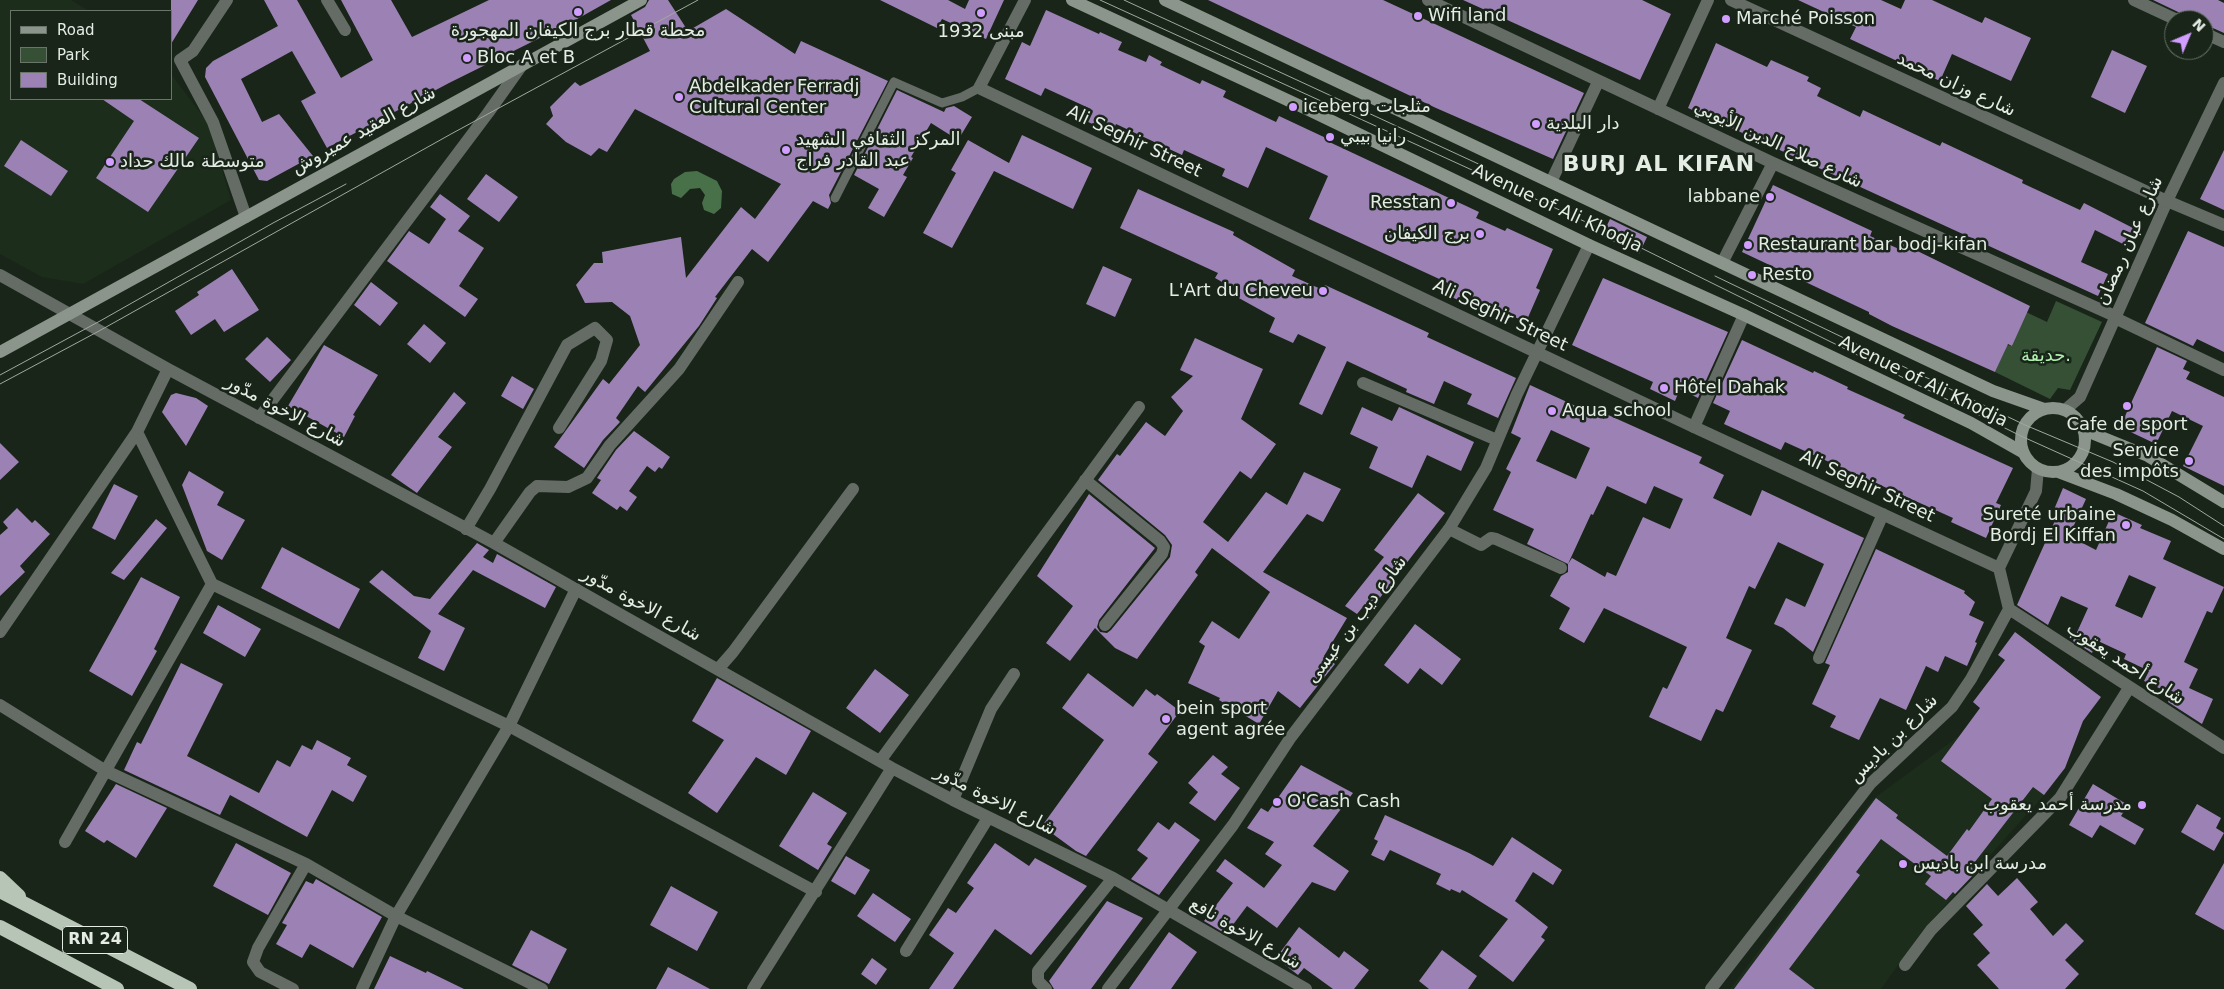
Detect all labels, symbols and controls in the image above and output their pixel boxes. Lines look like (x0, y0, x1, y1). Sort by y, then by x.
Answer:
place label: Wifi land (1428, 5, 1506, 27)
marker: محطة قطار برج الكيفان المهجورة (572, 6, 584, 18)
marker: مبنى 1932 (975, 7, 987, 19)
place label: Marché Poisson (1736, 8, 1875, 30)
legend (10, 10, 172, 100)
marker: Wifi land (1412, 10, 1424, 22)
north arrow (2164, 10, 2214, 60)
marker: Marché Poisson (1720, 13, 1732, 25)
text: N (2189, 15, 2209, 35)
place label: محطة قطار برج الكيفان المهجورة (451, 20, 705, 42)
text: Road (57, 21, 95, 39)
place label: مبنى 1932 (937, 21, 1025, 43)
text: Park (57, 46, 89, 64)
place label: Bloc A et B (477, 47, 575, 69)
street label: شارع وزان محمد (1893, 48, 2019, 122)
marker: Bloc A et B (461, 52, 473, 64)
text: Building (57, 71, 118, 89)
place label: Abdelkader Ferradj Cultural Center (689, 76, 859, 118)
street label: شارع العقيد عميروش (288, 82, 440, 180)
marker: Abdelkader Ferradj Cultural Center (673, 91, 685, 103)
place label: iceberg مثلجات (1303, 96, 1431, 118)
street label: شارع صلاح الدين الأيوبي (1690, 97, 1866, 193)
street label: Ali Seghir Street (1063, 101, 1205, 183)
marker: iceberg مثلجات (1287, 101, 1299, 113)
place label: دار البلدية (1546, 113, 1619, 135)
marker: دار البلدية (1530, 118, 1542, 130)
place label: رانيا بيبي (1340, 126, 1406, 148)
place label: المركز الثقافي الشهيد عبد القادر فراج (796, 129, 961, 172)
marker: رانيا بيبي (1324, 131, 1336, 143)
marker: المركز الثقافي الشهيد عبد القادر فراج (780, 144, 792, 156)
place label: متوسطة مالك حداد (120, 151, 265, 173)
district label: BURJ AL KIFAN (1561, 152, 1757, 178)
marker: متوسطة مالك حداد (104, 156, 116, 168)
street label: Avenue of Ali Khodja (1468, 160, 1646, 258)
street label: شارع عبان رمضان (2092, 173, 2168, 309)
place label: labbane (1688, 186, 1760, 208)
marker: labbane (1764, 191, 1776, 203)
place label: Resstan (1370, 192, 1441, 214)
marker: Resstan (1445, 197, 1457, 209)
place label: برج الكيفان (1384, 223, 1470, 245)
marker: برج الكيفان (1474, 228, 1486, 240)
place label: Restaurant bar bodj-kifan (1758, 234, 1987, 256)
marker: Restaurant bar bodj-kifan (1742, 239, 1754, 251)
place label: Resto (1762, 264, 1812, 286)
marker: Resto (1746, 269, 1758, 281)
street label: Ali Seghir Street (1429, 275, 1571, 357)
place label: L'Art du Cheveu (1169, 280, 1313, 302)
marker: L'Art du Cheveu (1317, 285, 1329, 297)
street label: Avenue of Ali Khodja (1835, 332, 2011, 432)
park label: حديقة. (2021, 345, 2071, 367)
street label: شارع الاخوة مدّور (221, 371, 349, 453)
place label: Hôtel Dahak (1674, 377, 1785, 399)
marker: Hôtel Dahak (1658, 382, 1670, 394)
place label: Aqua school (1562, 400, 1671, 422)
marker: Cafe de sport (2121, 400, 2133, 412)
marker: Aqua school (1546, 405, 1558, 417)
place label: Cafe de sport (2066, 414, 2188, 436)
place label: Service des impôts (2080, 440, 2179, 482)
street label: Ali Seghir Street (1796, 446, 1938, 528)
marker: Service des impôts (2183, 455, 2195, 467)
place label: Sureté urbaine Bordj El Kiffan (1982, 504, 2116, 546)
marker: Sureté urbaine Bordj El Kiffan (2120, 519, 2132, 531)
street label: شارع ديب بن عيسى (1302, 552, 1412, 688)
street label: شارع الاخوة مدّور (578, 563, 704, 647)
street label: شارع أحمد يعقوب (2062, 618, 2188, 710)
street label: شارع بن باديس (1845, 690, 1943, 788)
place label: bein sport agent agrée (1176, 698, 1285, 741)
marker: bein sport agent agrée (1160, 713, 1172, 725)
street label: شارع الاخوة مدّور (931, 761, 1059, 841)
place label: O'Cash Cash (1287, 791, 1401, 813)
place label: مدرسة أحمد يعقوب (1983, 794, 2132, 816)
marker: O'Cash Cash (1271, 796, 1283, 808)
marker: مدرسة أحمد يعقوب (2136, 799, 2148, 811)
place label: مدرسة ابن باديس (1913, 853, 2047, 875)
marker: مدرسة ابن باديس (1897, 858, 1909, 870)
street label: شارع الاخوة نافع (1185, 893, 1305, 975)
road number: RN 24 (62, 926, 128, 954)

